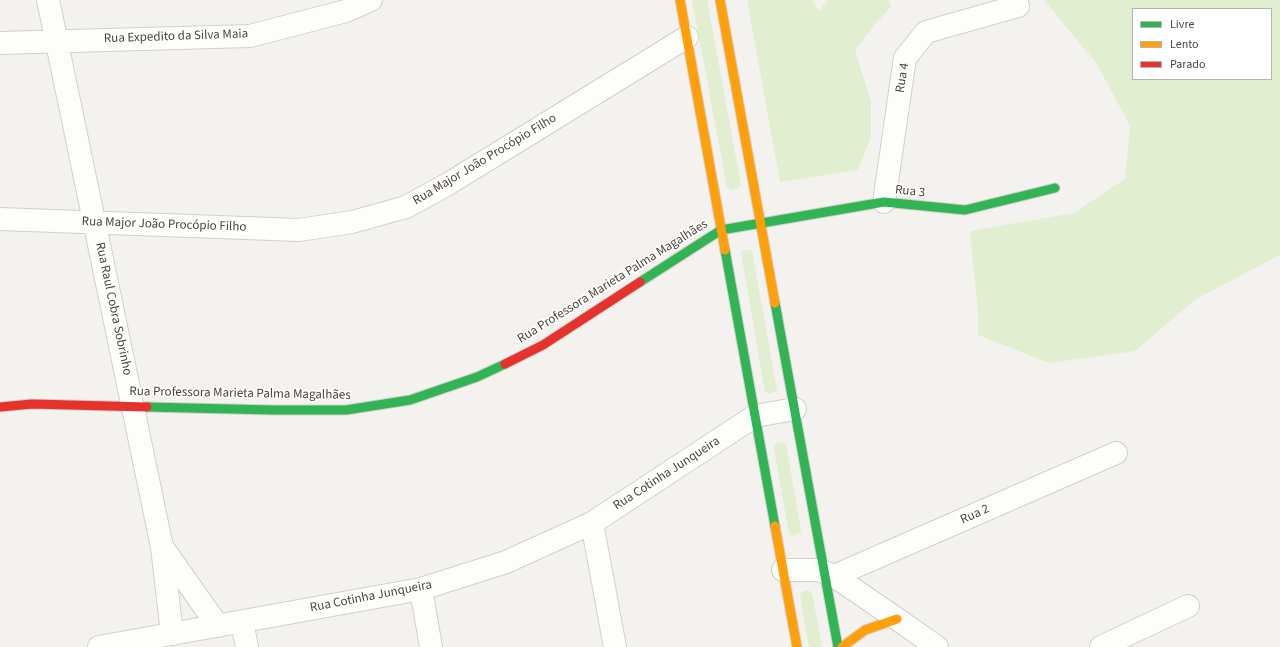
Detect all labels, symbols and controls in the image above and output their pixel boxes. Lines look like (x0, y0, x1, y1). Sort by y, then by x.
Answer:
legend (1132, 8, 1272, 80)
text: Livre (1170, 16, 1194, 33)
street label: Rua Expedito da Silva Maia (104, 27, 248, 47)
text: Lento (1170, 36, 1199, 53)
text: Parado (1170, 56, 1205, 73)
street label: Rua 4 (893, 62, 913, 94)
street label: Rua Major João Procópio Filho (410, 111, 560, 209)
street label: Rua 3 (894, 183, 926, 201)
street label: Rua Major João Procópio Filho (81, 214, 247, 236)
street label: Rua Professora Marieta Palma Magalhães (515, 217, 711, 347)
street label: Rua Raul Cobra Sobrinho (91, 241, 135, 377)
street label: Rua Professora Marieta Palma Magalhães (129, 384, 351, 404)
street label: Rua Cotinha Junqueira (611, 434, 723, 514)
street label: Rua 2 (958, 502, 992, 528)
street label: Rua Cotinha Junqueira (309, 578, 433, 616)

